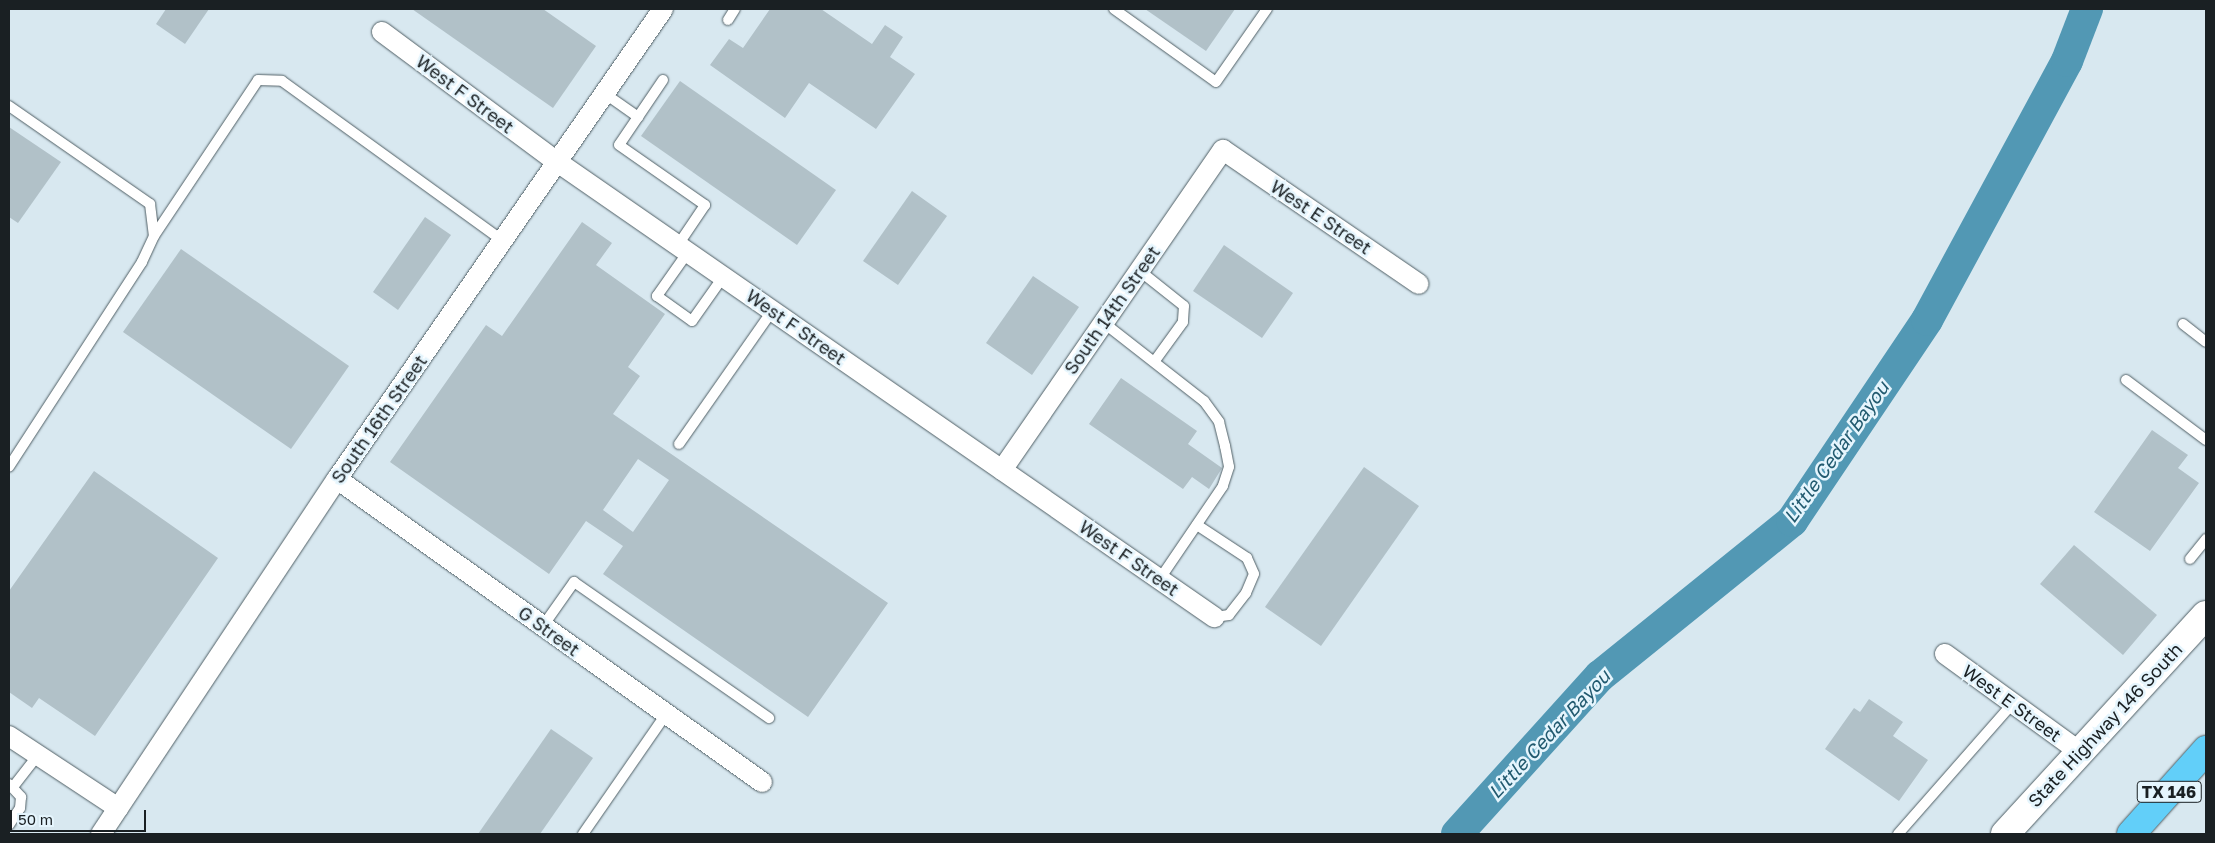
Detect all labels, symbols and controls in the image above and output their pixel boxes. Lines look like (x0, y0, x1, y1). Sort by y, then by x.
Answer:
street label: West F Street (412, 50, 518, 138)
street label: West E Street (1266, 175, 1376, 259)
street label: South 14th Street (1060, 242, 1164, 378)
street label: West F Street (742, 285, 850, 369)
street label: South 16th Street (327, 351, 431, 487)
water label: Little Cedar Bayou (1779, 377, 1893, 527)
street label: West F Street (1075, 516, 1183, 600)
street label: G Street (514, 602, 584, 660)
street label: State Highway 146 South (2023, 639, 2187, 811)
street label: West E Street (1958, 660, 2066, 746)
water label: Little Cedar Bayou (1484, 665, 1614, 803)
road number: TX 146 (2136, 779, 2202, 806)
scale bar (12, 800, 149, 832)
text: 50 m (18, 810, 53, 828)

